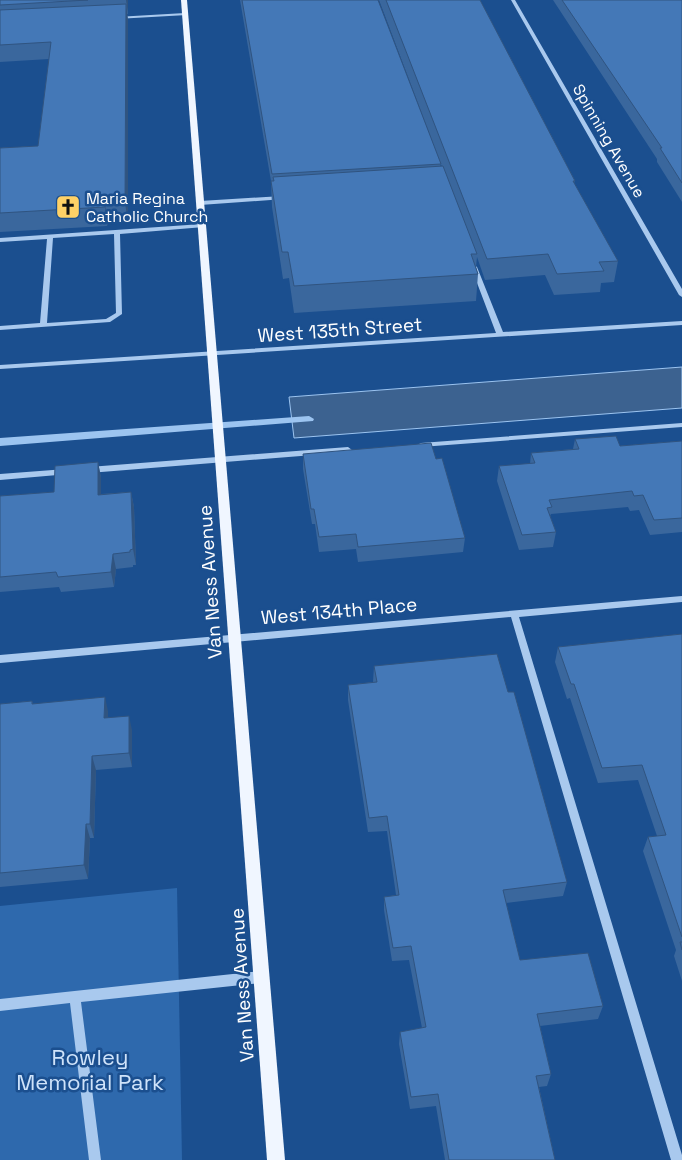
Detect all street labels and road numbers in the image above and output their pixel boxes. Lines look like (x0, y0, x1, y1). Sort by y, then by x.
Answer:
street label: Spinning Avenue (568, 80, 650, 202)
street label: West 135th Street (257, 312, 423, 348)
street label: Van Ness Avenue (192, 504, 228, 660)
street label: West 134th Place (260, 592, 418, 630)
street label: Van Ness Avenue (224, 907, 260, 1063)

